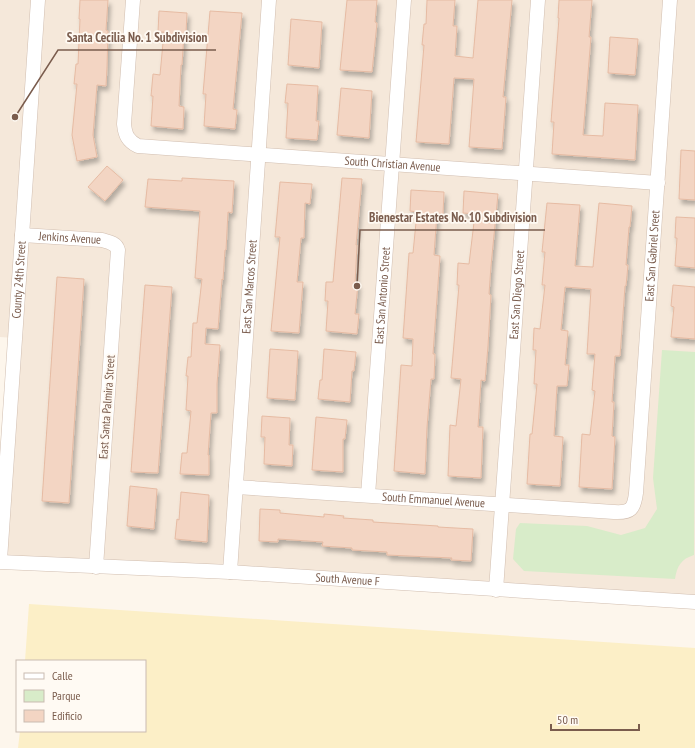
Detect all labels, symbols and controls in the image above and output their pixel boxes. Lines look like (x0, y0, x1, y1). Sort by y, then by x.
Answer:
callout: Santa Cecilia No. 1 Subdivision (58, 25, 216, 50)
text: Santa Cecilia No. 1 Subdivision (67, 29, 207, 46)
street label: South Christian Avenue (344, 153, 441, 175)
callout: Bienestar Estates No. 10 Subdivision (360, 205, 545, 230)
text: Bienestar Estates No. 10 Subdivision (369, 209, 537, 226)
street label: East San Gabriel Sreet (641, 209, 663, 302)
street label: Jenkins Avenue (37, 228, 102, 247)
street label: East San Marcos Street (238, 238, 260, 334)
street label: County 24th Street (8, 240, 29, 319)
street label: East San Antonio Street (371, 246, 393, 345)
street label: East San Diego Street (506, 249, 527, 340)
street label: East Santa Palmira Street (95, 354, 118, 460)
street label: South Emmanuel Avenue (382, 489, 486, 510)
street label: South Avenue F (315, 570, 380, 589)
legend (16, 660, 146, 732)
text: Calle (52, 668, 73, 683)
text: Parque (52, 688, 81, 703)
scale bar (551, 706, 639, 732)
text: Edificio (52, 708, 82, 723)
text: 50 m (557, 712, 578, 727)

